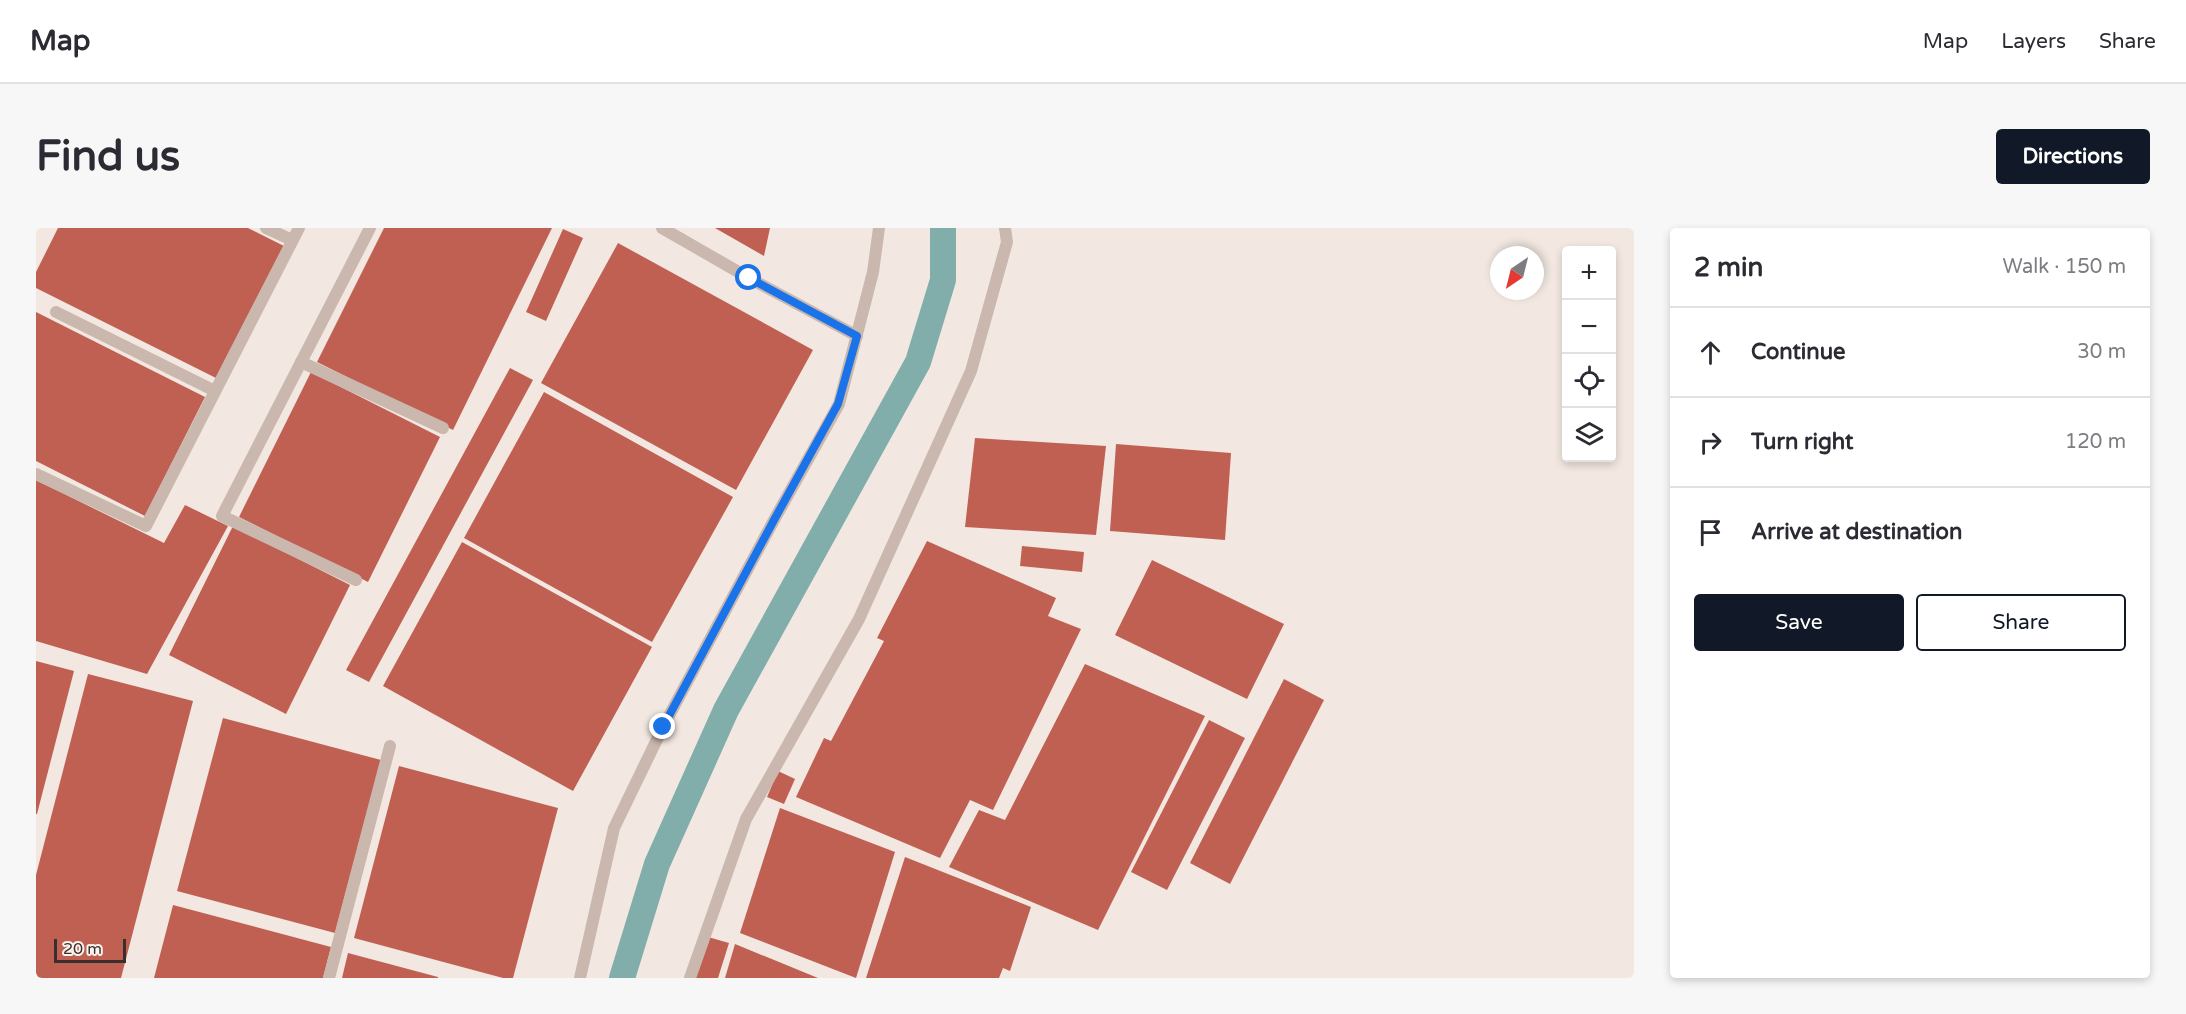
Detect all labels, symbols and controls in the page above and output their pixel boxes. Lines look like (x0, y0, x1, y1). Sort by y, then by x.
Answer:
text: Map (30, 24, 90, 58)
text: Map (1923, 29, 1968, 54)
text: Layers (2001, 29, 2066, 54)
text: Share (2099, 29, 2156, 54)
button: Directions (1996, 129, 2150, 184)
text: Find us (36, 131, 180, 182)
north arrow (1490, 246, 1544, 300)
map controls (1562, 246, 1616, 462)
button: + (1562, 246, 1616, 300)
text: 2 min (1694, 252, 1763, 283)
text: Walk · 150 m (2003, 255, 2126, 279)
route start (735, 264, 761, 290)
button: − (1562, 300, 1616, 354)
icon: ahead (1694, 336, 1727, 369)
text: Continue (1751, 339, 1846, 365)
text: 30 m (2077, 340, 2126, 364)
button: locate (1562, 354, 1616, 408)
button: layers (1562, 408, 1616, 462)
icon: right (1694, 426, 1727, 459)
text: Turn right (1751, 429, 1853, 455)
text: 120 m (2065, 430, 2126, 454)
icon: arrive (1694, 516, 1727, 549)
text: Arrive at destination (1751, 519, 1962, 545)
button: Save (1694, 594, 1904, 651)
button: Share (1916, 594, 2126, 651)
route end (649, 713, 675, 739)
scale bar (54, 936, 126, 964)
text: 20 m (63, 939, 102, 959)

